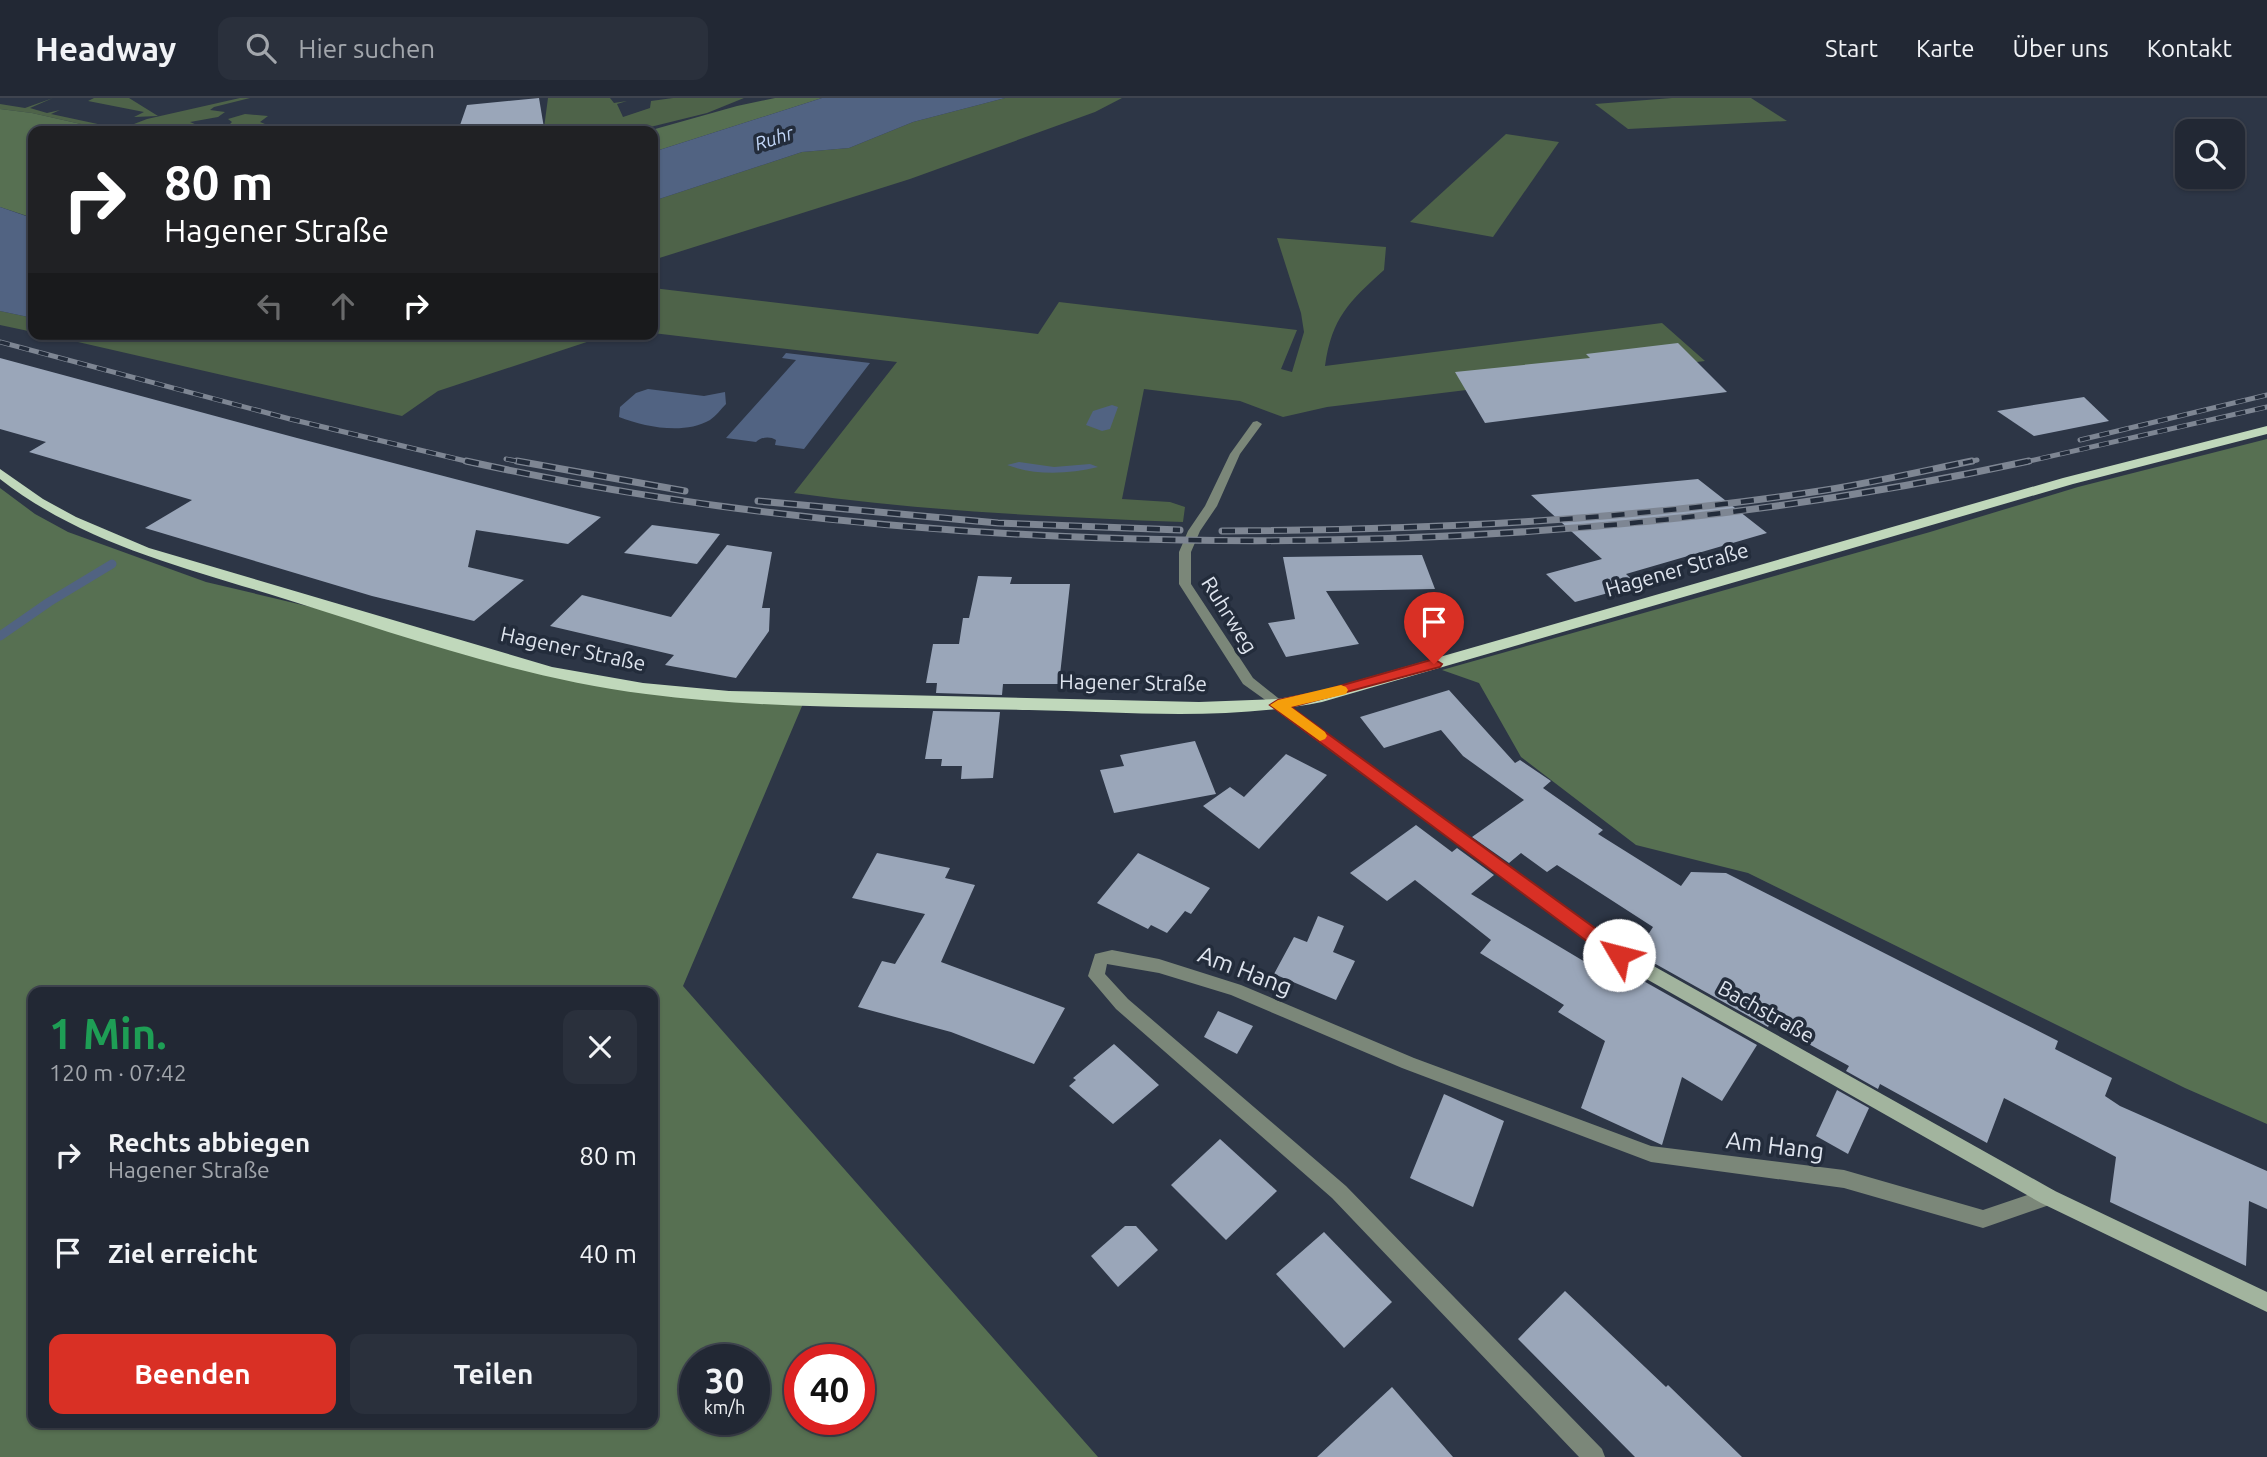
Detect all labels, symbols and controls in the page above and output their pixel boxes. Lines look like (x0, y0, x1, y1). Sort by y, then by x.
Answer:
search box (218, 17, 708, 80)
icon: search (242, 29, 280, 67)
text: Headway (35, 30, 176, 67)
text: Hier suchen (298, 34, 435, 63)
text: Start (1825, 35, 1878, 62)
text: Karte (1916, 35, 1975, 62)
text: Über uns (2013, 35, 2109, 62)
text: Kontakt (2147, 35, 2232, 62)
map controls (2175, 119, 2245, 189)
button: search (2175, 119, 2245, 189)
water label: Ruhr (752, 121, 797, 155)
icon: right (49, 154, 140, 245)
text: 80 m (164, 154, 273, 209)
text: Hagener Straße (164, 212, 389, 248)
icon: left (251, 287, 289, 325)
icon: ahead (324, 287, 362, 325)
icon: right (397, 287, 435, 325)
street label: Hagener Straße (1602, 537, 1751, 601)
street label: Ruhrweg (1197, 572, 1263, 657)
pin (1404, 592, 1464, 664)
icon: arrive (1415, 603, 1453, 641)
street label: Hagener Straße (498, 621, 648, 675)
street label: Hagener Straße (1059, 669, 1207, 695)
position arrow (1582, 918, 1656, 992)
street label: Am Hang (1194, 940, 1296, 1001)
street label: Bachstraße (1714, 975, 1819, 1047)
text: 1 Min. (49, 1010, 167, 1057)
button: close (563, 1010, 637, 1084)
text: 120 m · 07:42 (49, 1060, 187, 1085)
street label: Am Hang (1725, 1126, 1826, 1165)
text: Rechts abbiegen (108, 1128, 310, 1157)
icon: right (49, 1136, 87, 1174)
text: 80 m (579, 1141, 637, 1170)
text: Hagener Straße (108, 1157, 270, 1182)
icon: arrive (49, 1234, 87, 1272)
text: Ziel erreicht (108, 1239, 258, 1268)
text: 40 m (579, 1239, 637, 1268)
button: Beenden (49, 1334, 336, 1414)
button: Teilen (350, 1334, 637, 1414)
speed limit sign: 40 (784, 1344, 875, 1435)
text: 30 (705, 1360, 744, 1400)
text: km/h (704, 1397, 745, 1417)

